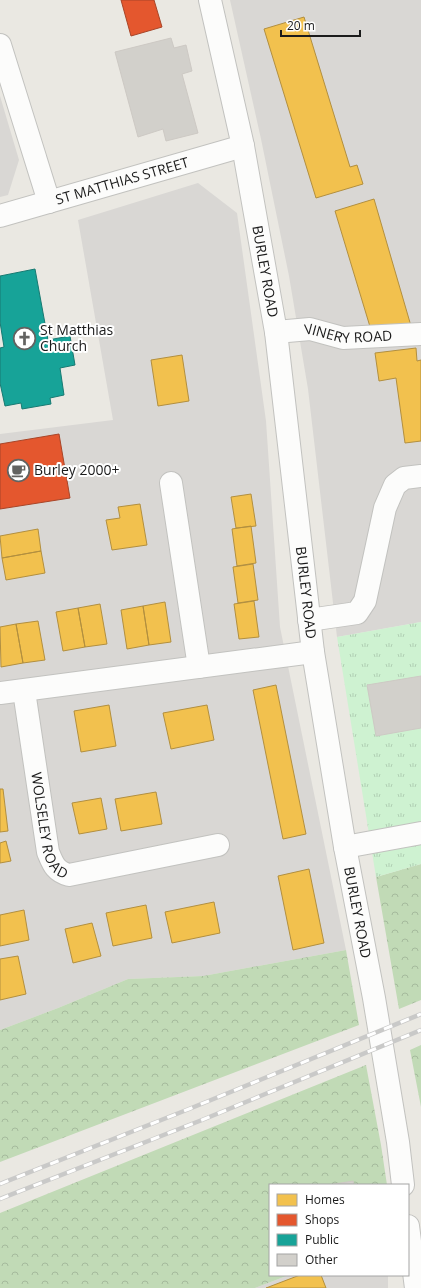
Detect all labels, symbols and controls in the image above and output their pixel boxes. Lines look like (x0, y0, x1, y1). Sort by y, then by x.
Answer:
scale bar (281, 12, 360, 38)
text: 20 m (287, 17, 315, 34)
street label: ST MATTHIAS STREET (53, 152, 191, 209)
street label: BURLEY ROAD (248, 224, 283, 319)
street label: VINERY ROAD (303, 319, 393, 347)
place label: St Matthias Church (40, 320, 114, 355)
church icon: St Matthias Church (12, 325, 38, 351)
cafe icon: Burley 2000+ (6, 457, 32, 483)
place label: Burley 2000+ (34, 460, 119, 479)
street label: BURLEY ROAD (292, 545, 321, 640)
street label: WOLSELEY ROAD (27, 771, 72, 883)
street label: BURLEY ROAD (340, 865, 376, 960)
legend (269, 1184, 409, 1276)
text: Homes (305, 1191, 345, 1208)
text: Shops (305, 1211, 340, 1228)
text: Public (305, 1231, 339, 1248)
text: Other (305, 1251, 338, 1268)

